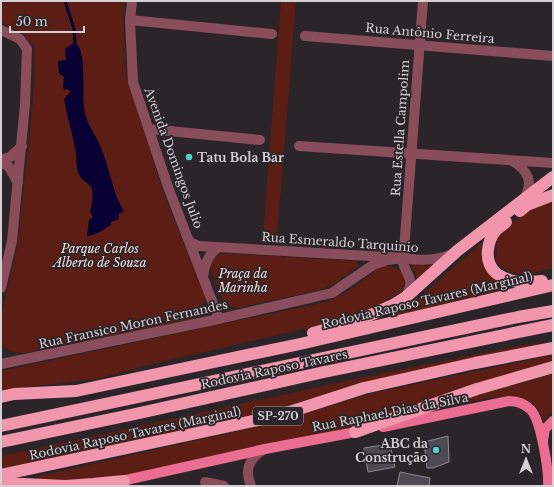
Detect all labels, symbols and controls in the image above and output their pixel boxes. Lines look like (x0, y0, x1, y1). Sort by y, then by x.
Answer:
scale bar (10, 8, 84, 34)
text: 50 m (16, 14, 48, 29)
street label: Rua Antônio Ferreira (365, 20, 496, 46)
street label: Rua Estella Campolim (388, 59, 412, 197)
street label: Avenida Domingos Julio (141, 85, 207, 231)
place label: Tatu Bola Bar (197, 150, 284, 165)
marker: Tatu Bola Bar (184, 152, 194, 162)
street label: Rua Esmeraldo Tarquinio (261, 229, 419, 255)
park label: Parque Carlos Alberto de Souza (51, 241, 147, 270)
park label: Praça da Marinha (217, 266, 268, 295)
street label: Rodovia Raposo Tavares (Marginal) (320, 268, 534, 332)
street label: Rua Fransico Moron Fernandes (37, 297, 229, 351)
street label: Rodovia Raposo Tavares (199, 346, 349, 392)
street label: Rua Raphael Dias da Silva (311, 389, 470, 434)
street label: Rodovia Raposo Tavares (Marginal) (28, 403, 242, 463)
road number: SP-270 (253, 407, 303, 425)
place label: ABC da Construção (355, 436, 428, 465)
north arrow (506, 439, 546, 479)
text: N (521, 442, 532, 456)
marker: ABC da Construção (431, 445, 441, 455)

